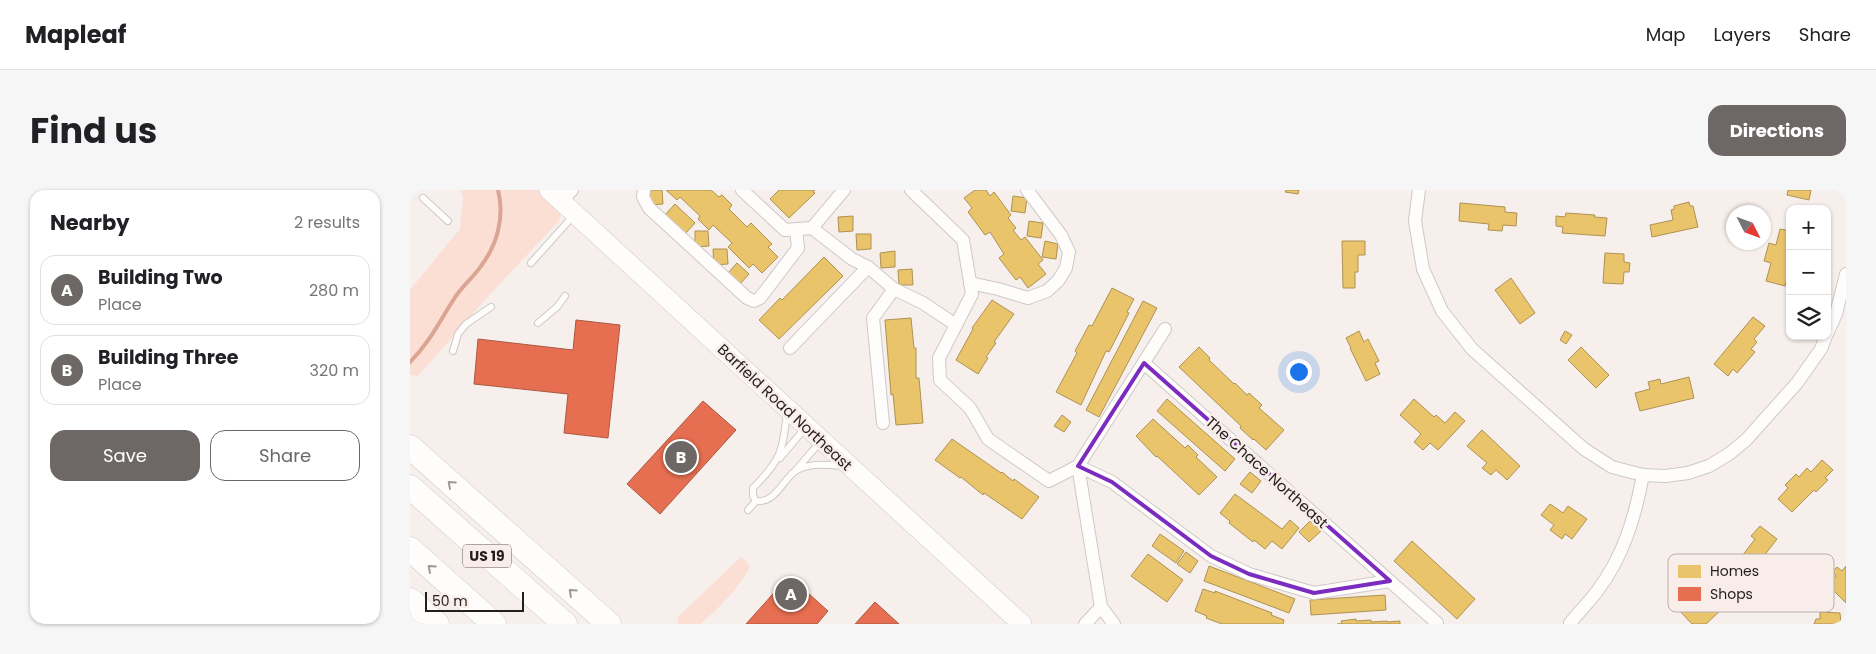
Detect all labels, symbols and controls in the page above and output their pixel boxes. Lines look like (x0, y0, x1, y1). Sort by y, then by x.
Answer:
text: Mapleaf (25, 18, 126, 51)
text: Map (1646, 22, 1686, 47)
text: Layers (1714, 22, 1771, 47)
text: Share (1799, 22, 1851, 47)
button: Directions (1708, 105, 1846, 156)
text: Find us (30, 106, 157, 155)
north arrow (1726, 205, 1771, 250)
map controls (1786, 205, 1831, 340)
button: + (1786, 205, 1831, 250)
text: Nearby (50, 208, 130, 237)
text: 2 results (294, 211, 360, 234)
button: − (1786, 250, 1831, 295)
text: Building Two (98, 264, 223, 291)
text: A (61, 279, 73, 302)
text: 280 m (309, 279, 359, 302)
text: Place (98, 293, 142, 316)
button: layers (1786, 295, 1831, 340)
street label: Barfield Road Northeast (713, 339, 857, 475)
text: Building Three (98, 344, 238, 371)
text: B (62, 359, 72, 382)
text: 320 m (310, 359, 359, 382)
your location (1286, 359, 1312, 385)
text: Place (98, 373, 142, 396)
street label: The Chace Northeast (1201, 411, 1333, 533)
button: Save (50, 430, 200, 481)
button: Share (210, 430, 360, 481)
pin: B (665, 438, 697, 476)
one-way arrow (447, 480, 456, 489)
road number: US 19 (463, 544, 511, 568)
legend (1668, 554, 1834, 612)
text: Homes (1710, 561, 1759, 581)
one-way arrow (428, 565, 437, 574)
pin: A (775, 575, 807, 613)
text: Shops (1710, 584, 1753, 604)
scale bar (425, 589, 524, 612)
one-way arrow (569, 589, 578, 598)
text: 50 m (432, 591, 468, 611)

